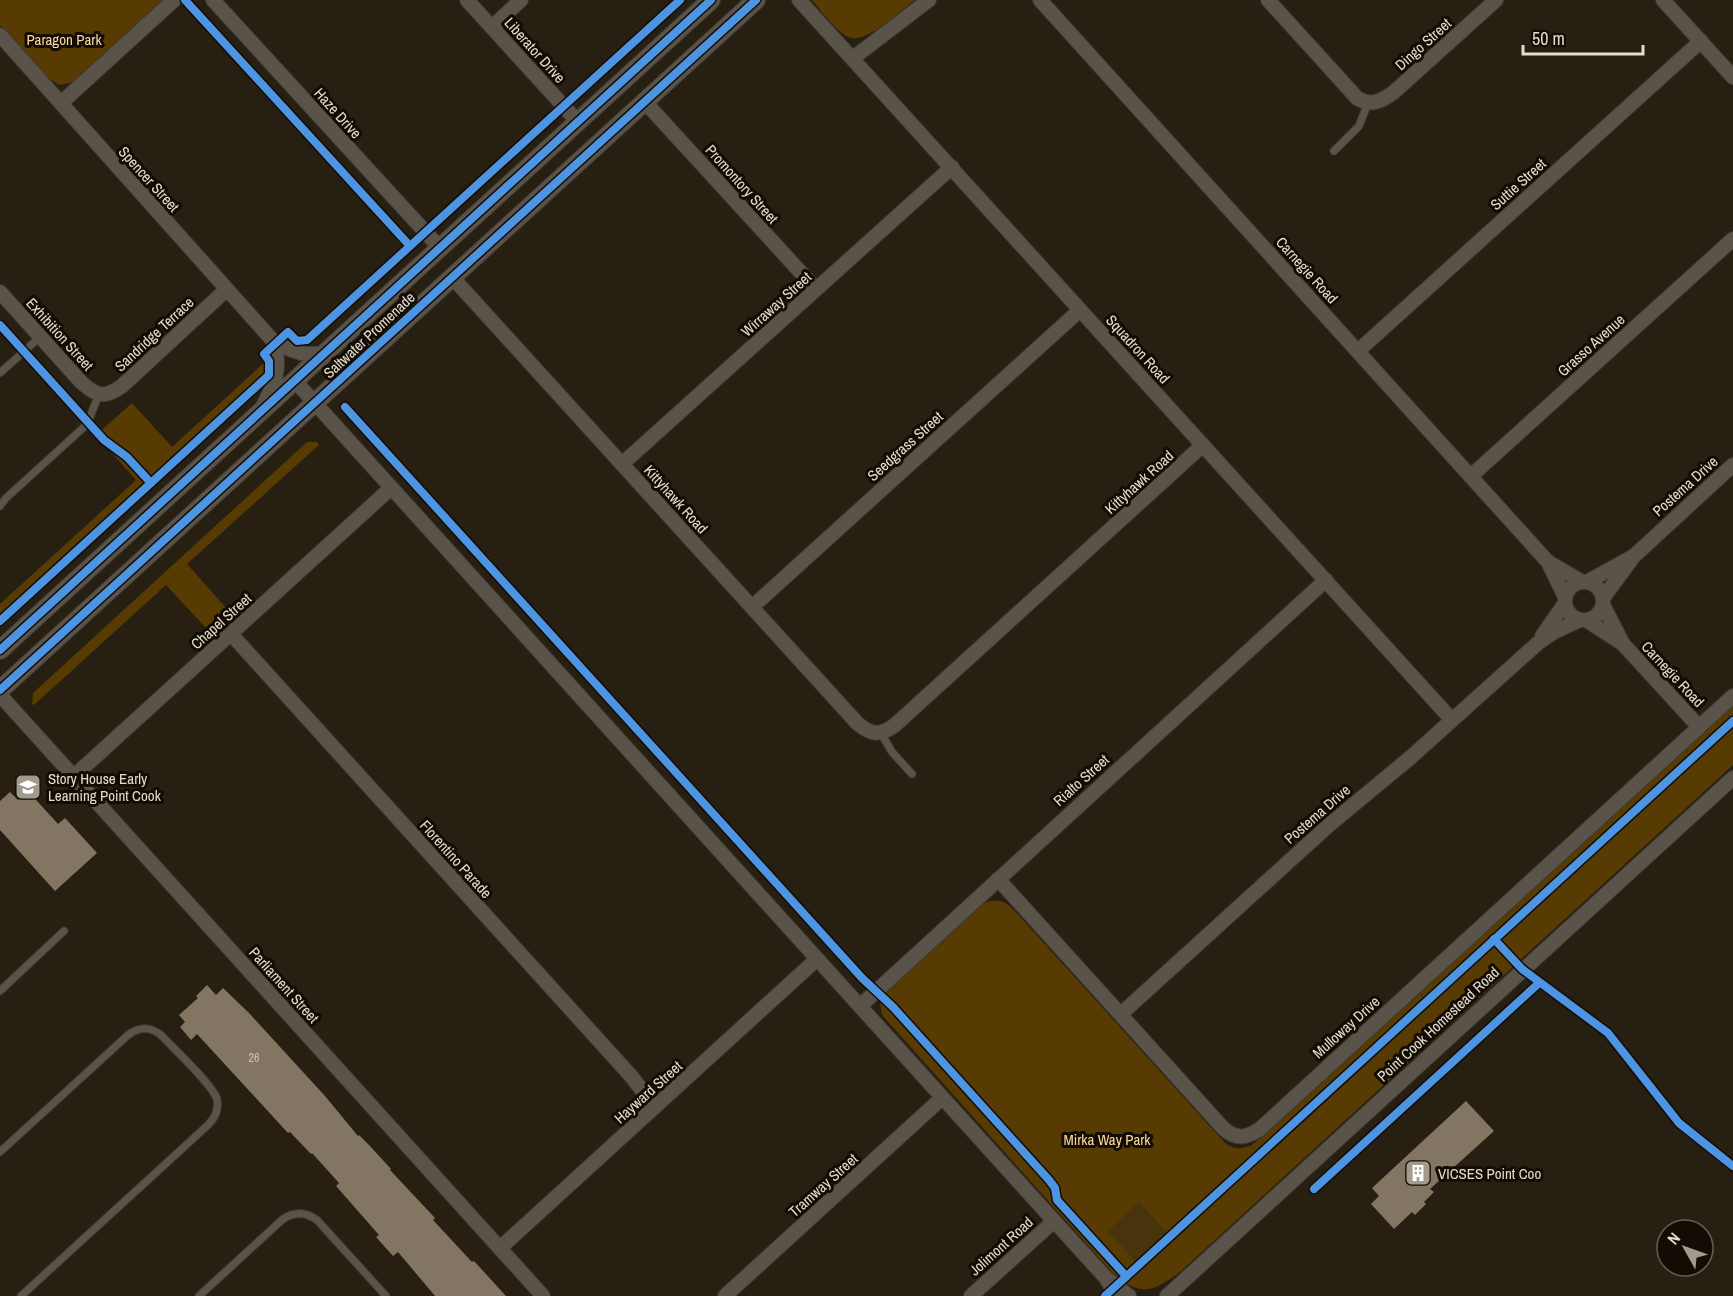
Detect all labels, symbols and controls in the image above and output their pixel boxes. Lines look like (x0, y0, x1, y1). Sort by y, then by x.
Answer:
street label: Liberator Drive (500, 12, 570, 88)
street label: Dingo Street (1390, 13, 1456, 75)
scale bar (1523, 18, 1643, 56)
text: 50 m (1532, 26, 1565, 51)
park label: Paragon Park (26, 29, 102, 50)
street label: Haze Drive (310, 83, 366, 143)
street label: Promontory Street (701, 140, 784, 229)
street label: Spencer Street (114, 141, 185, 217)
street label: Suttie Street (1486, 153, 1551, 215)
street label: Carnegie Road (1271, 232, 1343, 308)
street label: Wirraway Street (736, 266, 816, 341)
street label: Saltwater Promenade (319, 287, 420, 383)
street label: Sandridge Terrace (110, 292, 198, 376)
street label: Exhibition Street (22, 293, 99, 376)
street label: Grasso Avenue (1553, 309, 1629, 381)
street label: Squadron Road (1101, 310, 1175, 388)
street label: Seedgrass Street (863, 406, 948, 486)
street label: Kittyhawk Road (1100, 445, 1178, 519)
street label: Postema Drive (1648, 451, 1722, 521)
street label: Kittyhawk Road (639, 460, 713, 538)
street label: Chapel Street (186, 588, 256, 654)
street label: Carnegie Road (1637, 636, 1709, 712)
street label: Rialto Street (1049, 749, 1114, 811)
place label: Story House Early Learning Point Cook (48, 768, 162, 806)
school or university icon: Story House Early Learning Point Cook (13, 772, 43, 802)
street label: Postema Drive (1279, 779, 1355, 849)
street label: Florentino Parade (415, 815, 497, 903)
street label: Parliament Street (244, 942, 324, 1028)
street label: Point Cook Homestead Road (1372, 962, 1504, 1086)
street label: Mulloway Drive (1308, 991, 1384, 1063)
house number: 26 (249, 1050, 259, 1066)
street label: Hayward Street (609, 1055, 687, 1128)
park label: Mirka Way Park (1063, 1129, 1151, 1150)
street label: Tramway Street (784, 1148, 863, 1222)
building icon: VICSES Point Coo (1403, 1158, 1433, 1188)
place label: VICSES Point Coo (1438, 1163, 1541, 1184)
street label: Jolimont Road (965, 1212, 1037, 1280)
north arrow (1655, 1218, 1715, 1278)
text: N (1662, 1228, 1685, 1249)

